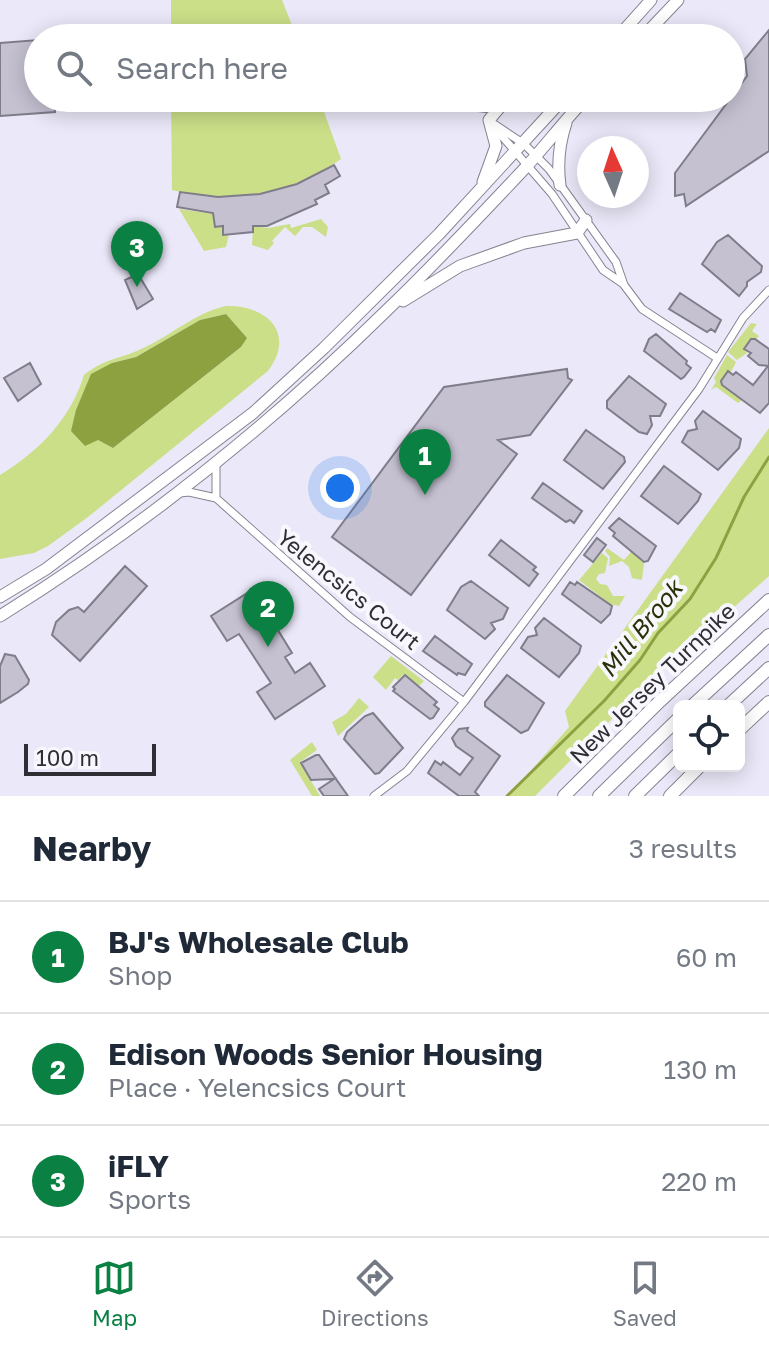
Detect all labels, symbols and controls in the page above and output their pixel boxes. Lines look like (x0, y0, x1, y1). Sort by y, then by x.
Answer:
search box (24, 24, 745, 112)
icon: search (52, 46, 96, 90)
text: Search here (116, 50, 288, 86)
north arrow (577, 136, 649, 208)
pin: 3 (111, 221, 163, 287)
pin: 1 (399, 429, 451, 495)
your location (320, 468, 360, 508)
street label: Yelencsics Court (272, 523, 426, 655)
water label: Mill Brook (592, 572, 689, 682)
pin: 2 (242, 581, 294, 647)
street label: New Jersey Turnpike (564, 597, 740, 769)
map controls (673, 700, 745, 772)
button: locate (673, 700, 745, 772)
scale bar (24, 740, 156, 776)
text: 100 m (36, 744, 99, 771)
text: Nearby (32, 828, 152, 868)
text: 3 results (629, 833, 737, 864)
text: BJ's Wholesale Club (108, 924, 409, 960)
text: 1 (51, 942, 65, 973)
text: 60 m (676, 942, 737, 973)
text: Shop (108, 960, 172, 991)
text: Edison Woods Senior Housing (108, 1036, 543, 1072)
text: 2 (50, 1054, 66, 1085)
text: 130 m (664, 1054, 737, 1085)
text: Place · Yelencsics Court (108, 1072, 406, 1103)
text: iFLY (108, 1148, 169, 1184)
text: 3 (50, 1166, 66, 1197)
text: 220 m (661, 1166, 737, 1197)
text: Sports (108, 1184, 191, 1215)
tab: Map (92, 1256, 137, 1331)
tab: Directions (321, 1256, 429, 1331)
tab: Saved (613, 1256, 677, 1331)

